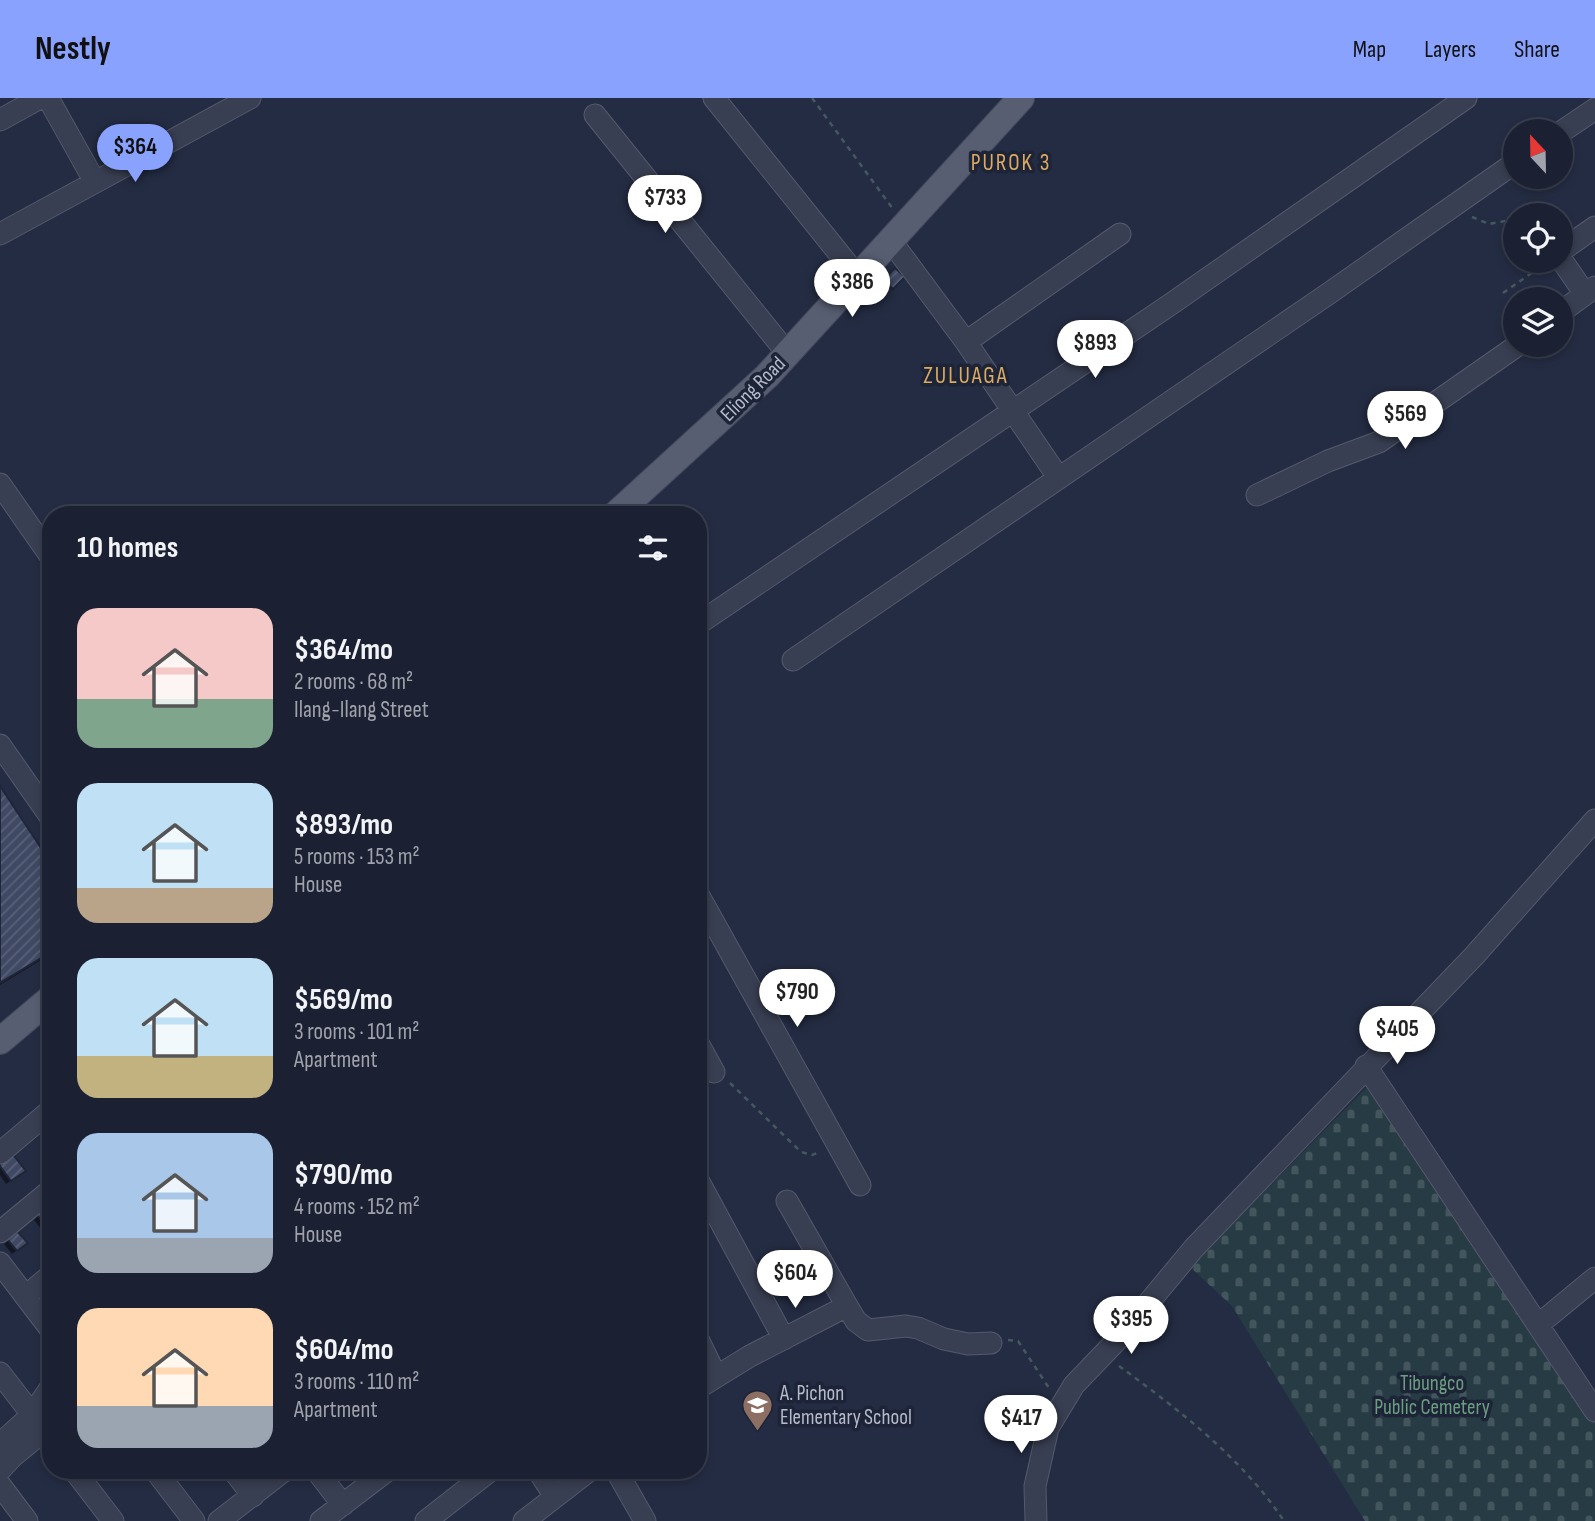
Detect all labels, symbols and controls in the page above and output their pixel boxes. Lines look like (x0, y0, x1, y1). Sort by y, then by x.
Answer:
text: Nestly (35, 29, 111, 69)
text: Map (1353, 35, 1386, 64)
text: Layers (1424, 35, 1476, 64)
text: Share (1514, 35, 1560, 64)
north arrow (1503, 119, 1573, 189)
map controls (1503, 119, 1573, 357)
pin: $364 (94, 125, 176, 184)
text: $364 (113, 133, 157, 161)
district label: PUROK 3 (971, 149, 1051, 177)
pin: $733 (624, 176, 706, 235)
text: $733 (644, 184, 686, 212)
button: locate (1503, 203, 1573, 273)
pin: $386 (811, 260, 893, 319)
text: $386 (830, 268, 874, 296)
button: layers (1503, 287, 1573, 357)
pin: $893 (1054, 320, 1136, 380)
text: $893 (1073, 329, 1117, 357)
street label: Eliong Road (715, 351, 791, 427)
district label: ZULUAGA (923, 362, 1009, 390)
pin: $569 (1364, 392, 1446, 451)
text: $569 (1383, 400, 1427, 428)
icon: filters (634, 529, 672, 567)
text: 10 homes (77, 530, 178, 566)
text: $364/mo (294, 632, 393, 668)
icon: home (133, 636, 217, 720)
text: 2 rooms · 68 m² (294, 668, 413, 696)
text: Ilang-Ilang Street (294, 696, 429, 724)
text: $893/mo (294, 807, 393, 843)
icon: home (133, 811, 217, 895)
text: 5 rooms · 153 m² (294, 843, 420, 871)
text: House (294, 871, 342, 899)
pin: $790 (756, 970, 838, 1029)
text: $790 (775, 978, 819, 1006)
text: $569/mo (294, 982, 393, 1018)
icon: home (133, 986, 217, 1070)
pin: $405 (1356, 1006, 1438, 1066)
text: $405 (1375, 1015, 1419, 1043)
text: 3 rooms · 101 m² (294, 1018, 419, 1046)
text: Apartment (294, 1046, 378, 1074)
text: $790/mo (294, 1157, 393, 1193)
icon: home (133, 1161, 217, 1245)
text: 4 rooms · 152 m² (294, 1193, 420, 1221)
text: House (294, 1221, 342, 1249)
pin: $604 (754, 1250, 836, 1310)
text: $604 (773, 1259, 817, 1287)
pin: $395 (1090, 1296, 1172, 1356)
text: $395 (1109, 1305, 1153, 1333)
text: $604/mo (294, 1332, 394, 1368)
icon: home (133, 1336, 217, 1420)
text: 3 rooms · 110 m² (294, 1368, 419, 1396)
park label: Tibungco Public Cemetery (1374, 1371, 1490, 1420)
place label: A. Pichon Elementary School (779, 1381, 912, 1430)
school or university icon: A. Pichon Elementary School (740, 1388, 774, 1432)
text: Apartment (294, 1396, 378, 1424)
pin: $417 (980, 1396, 1062, 1455)
text: $417 (1000, 1404, 1042, 1432)

